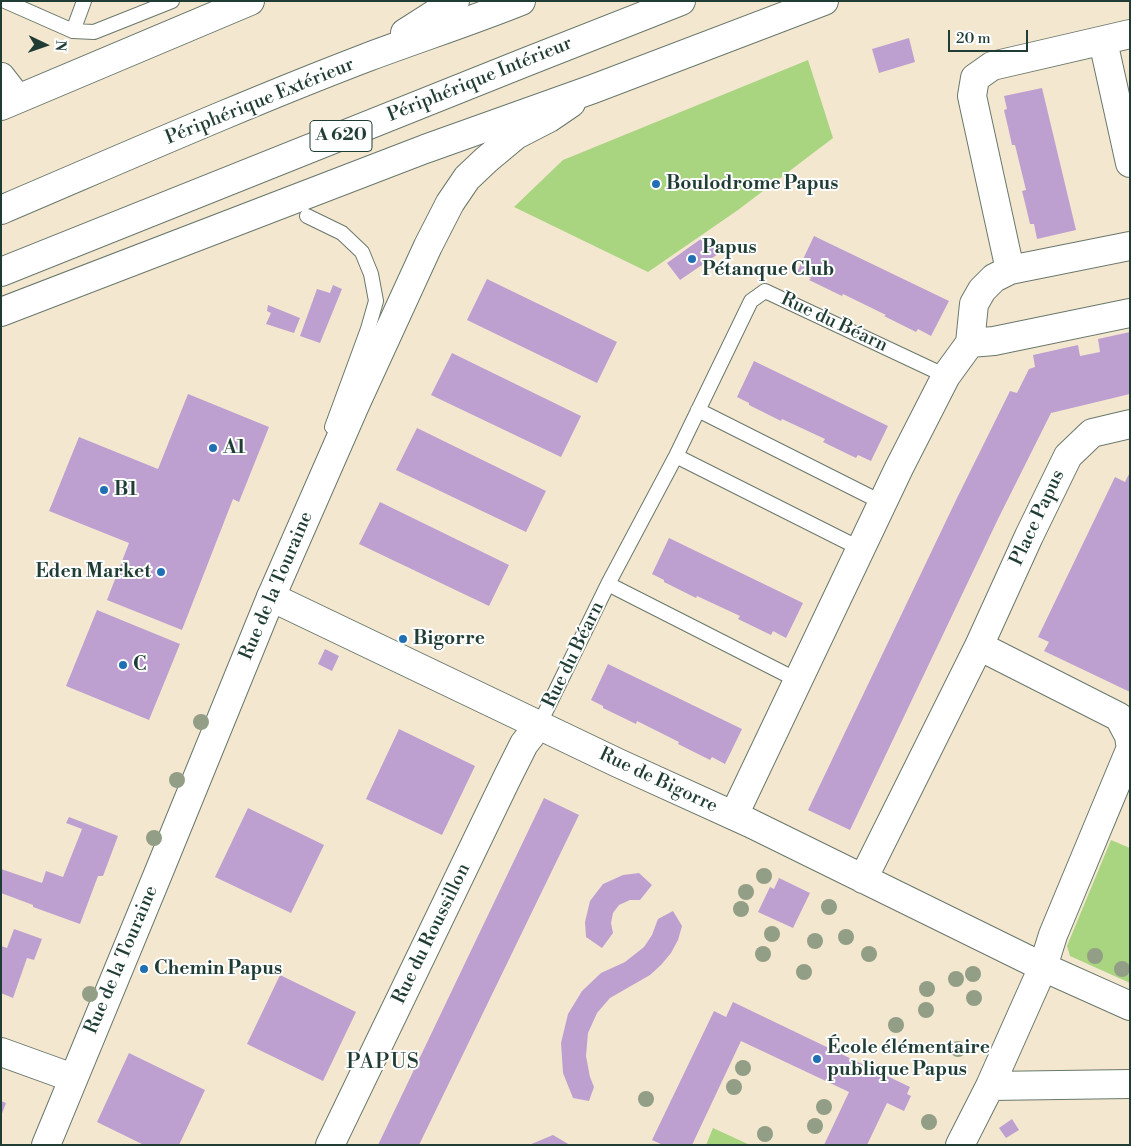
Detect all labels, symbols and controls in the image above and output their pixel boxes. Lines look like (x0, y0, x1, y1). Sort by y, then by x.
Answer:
north arrow (20, 20, 70, 70)
scale bar (951, 20, 1031, 52)
text: 20 m (956, 29, 991, 48)
street label: Périphérique Intérieur (384, 32, 576, 128)
text: N (51, 40, 69, 52)
street label: Périphérique Extérieur (162, 54, 358, 150)
road number: A 620 (310, 120, 372, 152)
place label: Boulodrome Papus (666, 173, 838, 195)
marker: Boulodrome Papus (650, 178, 662, 190)
place label: Papus Pétanque Club (702, 237, 834, 281)
marker: Papus Pétanque Club (686, 253, 698, 265)
street label: Rue du Béarn (777, 288, 891, 358)
place label: A1 (223, 437, 246, 459)
marker: A1 (207, 442, 219, 454)
street label: Place Papus (1006, 466, 1070, 570)
place label: B1 (114, 479, 137, 501)
marker: B1 (98, 484, 110, 496)
street label: Rue de la Touraine (235, 508, 319, 664)
place label: Eden Market (35, 561, 151, 583)
marker: Eden Market (155, 566, 167, 578)
street label: Rue du Béarn (538, 598, 610, 712)
place label: Bigorre (413, 628, 485, 650)
marker: Bigorre (397, 633, 409, 645)
place label: C (133, 654, 147, 676)
marker: C (117, 659, 129, 671)
street label: Rue de Bigorre (595, 744, 721, 818)
street label: Rue du Roussillon (388, 860, 476, 1008)
street label: Rue de la Touraine (80, 882, 164, 1038)
place label: Chemin Papus (154, 958, 282, 980)
marker: Chemin Papus (138, 963, 150, 975)
place label: École élémentaire publique Papus (827, 1037, 990, 1081)
district label: PAPUS (346, 1050, 420, 1076)
marker: École élémentaire publique Papus (811, 1053, 823, 1065)

